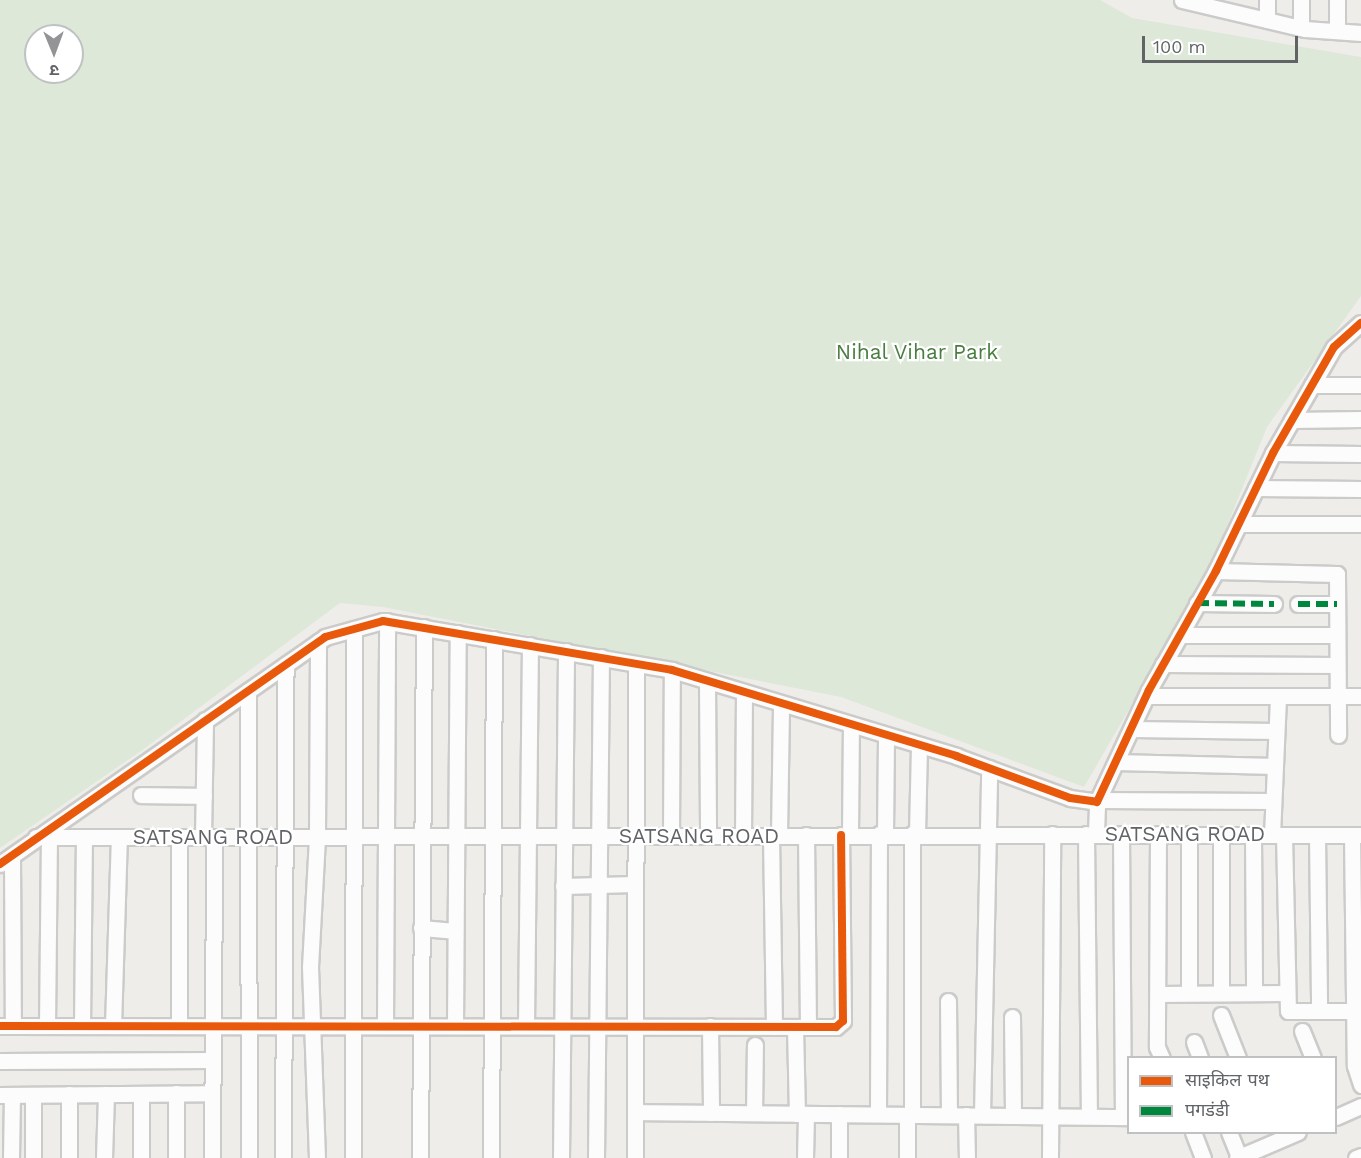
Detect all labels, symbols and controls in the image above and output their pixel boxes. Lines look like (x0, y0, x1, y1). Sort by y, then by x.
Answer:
north arrow (24, 24, 84, 84)
scale bar (1145, 24, 1301, 62)
text: 100 m (1153, 36, 1206, 57)
text: उ (49, 61, 59, 80)
park label: Nihal Vihar Park (835, 339, 999, 365)
street label: SATSANG ROAD (1105, 821, 1265, 847)
street label: SATSANG ROAD (619, 823, 779, 849)
street label: SATSANG ROAD (133, 824, 293, 850)
legend (1127, 1056, 1337, 1134)
text: साइकिल पथ (1185, 1069, 1269, 1090)
text: पगडंडी (1185, 1099, 1229, 1120)

